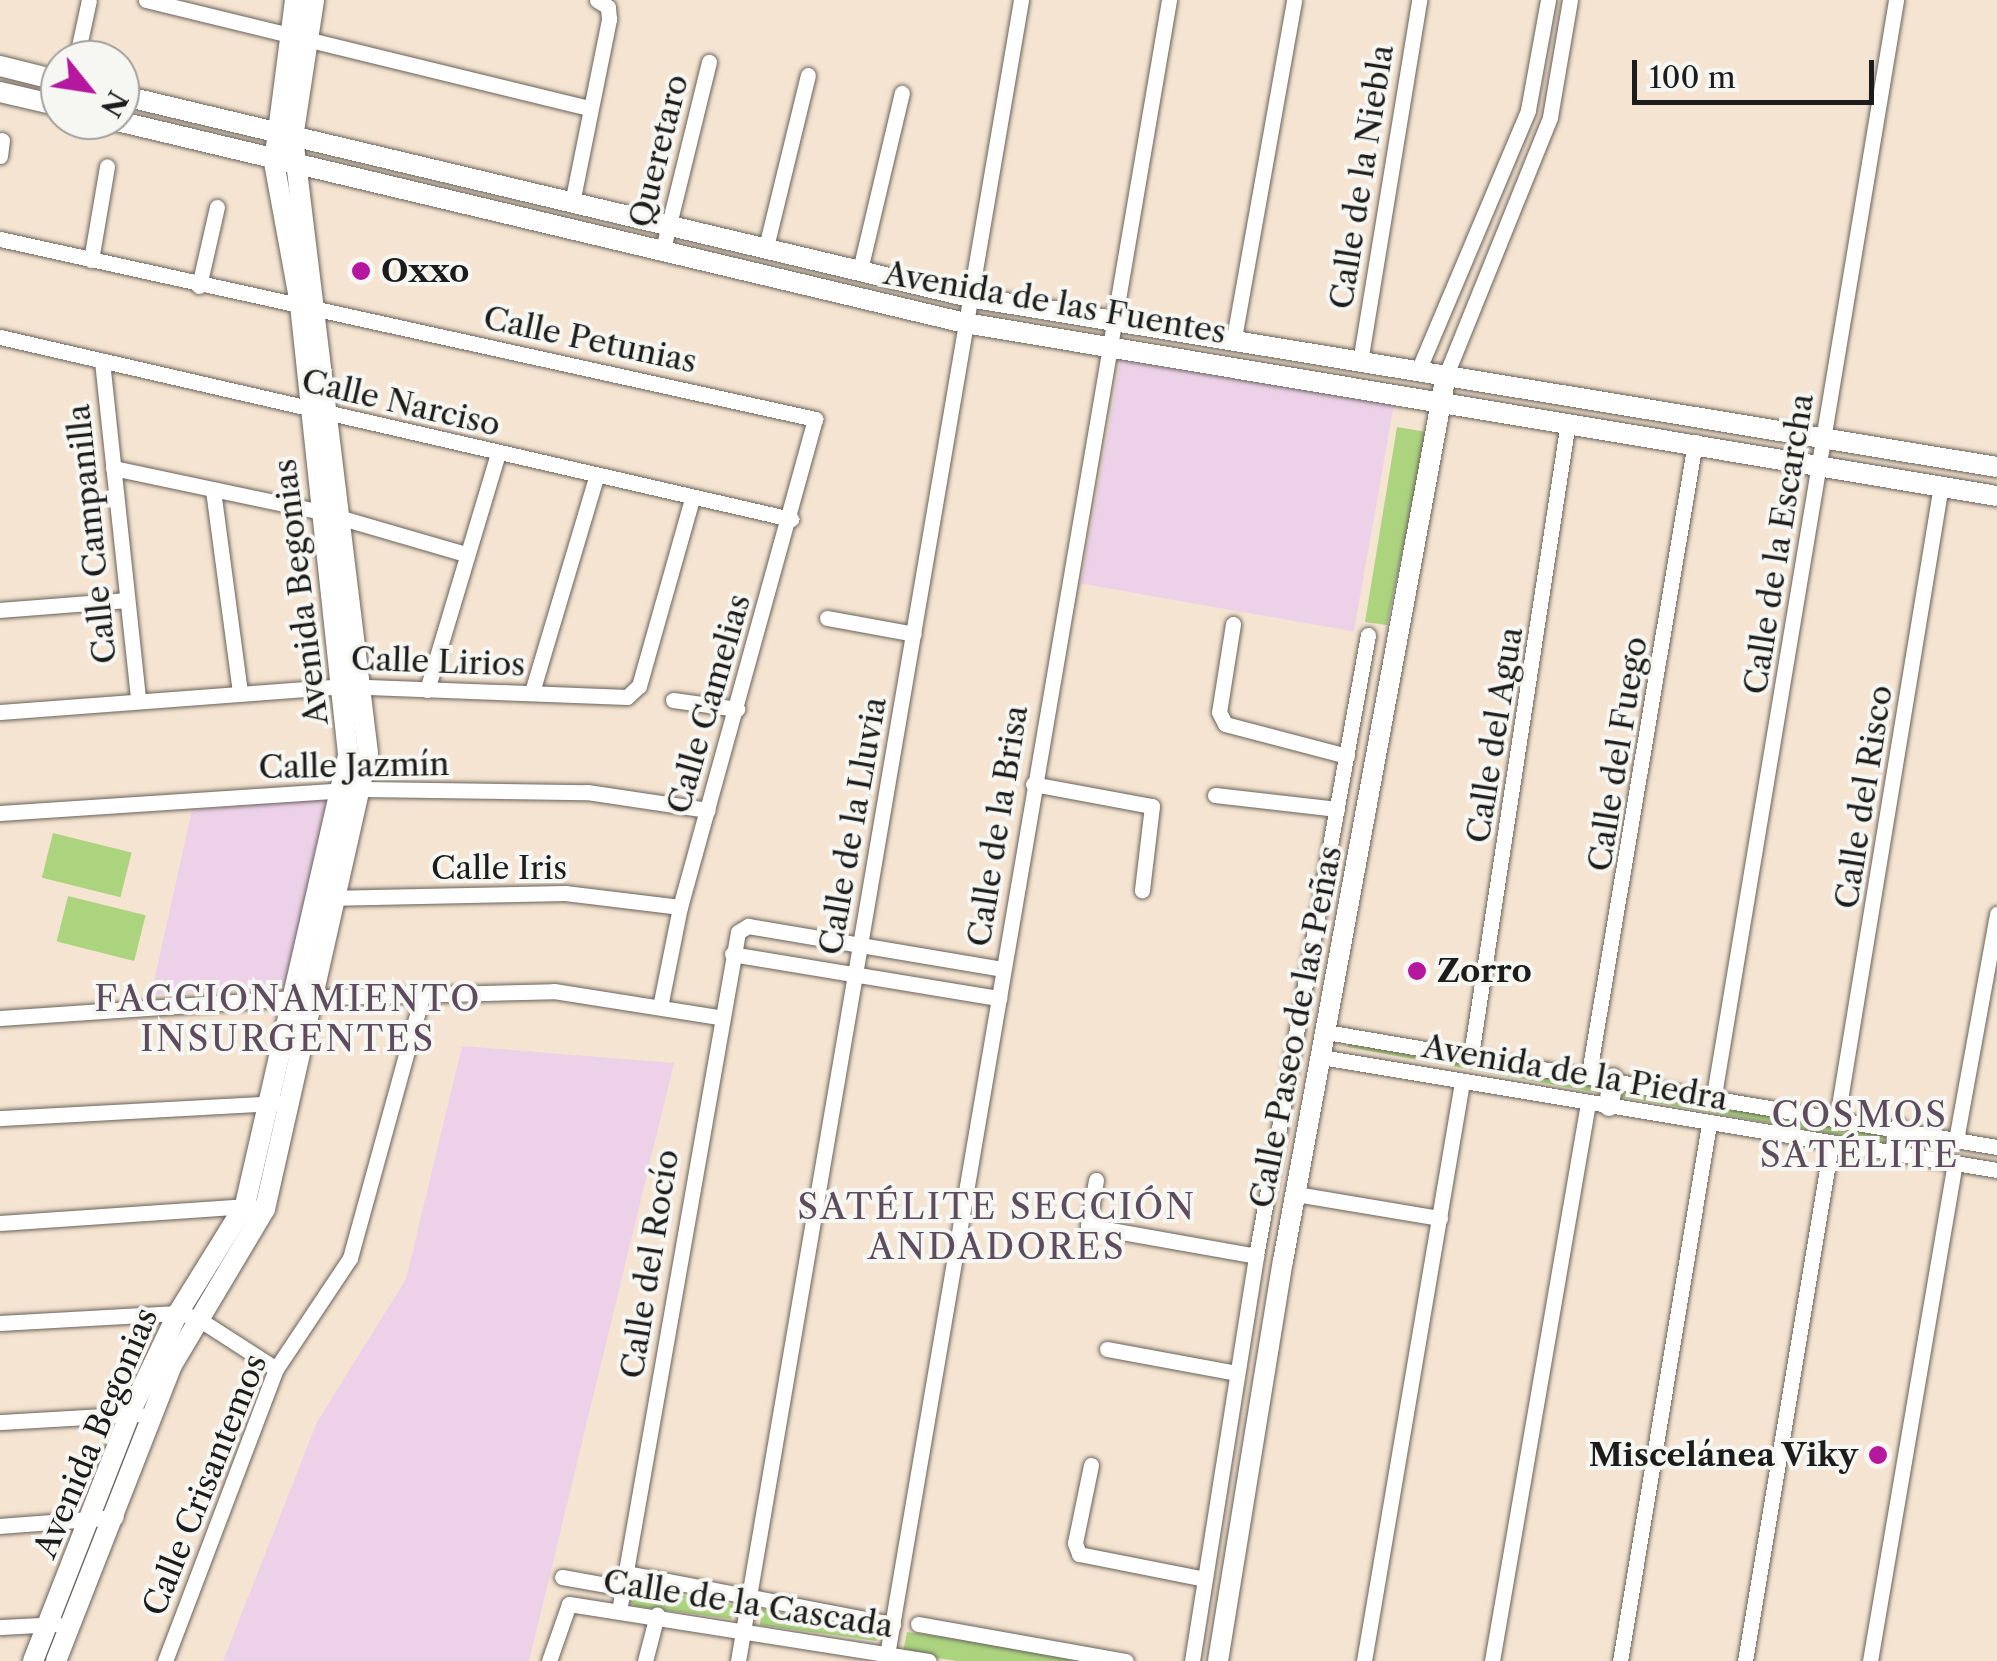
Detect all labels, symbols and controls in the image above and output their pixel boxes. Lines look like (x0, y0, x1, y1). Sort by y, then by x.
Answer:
north arrow (40, 40, 140, 140)
scale bar (1637, 40, 1880, 102)
street label: Calle de la Niebla (1322, 42, 1402, 312)
text: 100 m (1649, 59, 1736, 96)
street label: Queretaro (621, 71, 697, 231)
text: N (93, 85, 135, 123)
place label: Oxxo (381, 252, 469, 290)
street label: Avenida de las Fuentes (881, 254, 1229, 352)
marker: Oxxo (350, 260, 372, 282)
street label: Calle Petunias (480, 299, 700, 381)
street label: Calle Narciso (298, 361, 504, 445)
street label: Calle de la Escarcha (1736, 391, 1822, 697)
street label: Calle Campanilla (59, 402, 125, 666)
street label: Avenida Begonias (266, 457, 336, 727)
street label: Calle Camelias (659, 590, 759, 818)
street label: Calle del Agua (1459, 624, 1531, 846)
street label: Calle del Fuego (1580, 634, 1656, 874)
street label: Calle Lirios (350, 640, 526, 684)
street label: Calle del Risco (1827, 682, 1901, 912)
street label: Calle de la Lluvia (811, 694, 895, 958)
street label: Calle de la Brisa (960, 702, 1036, 950)
street label: Calle Jazmín (258, 745, 450, 787)
street label: Calle Paseo de las Peñas (1242, 843, 1350, 1211)
street label: Calle Iris (431, 849, 567, 887)
place label: Zorro (1437, 952, 1532, 990)
marker: Zorro (1406, 960, 1428, 982)
district label: FACCIONAMIENTO INSURGENTES (94, 978, 482, 1060)
street label: Avenida de la Piedra (1419, 1027, 1731, 1119)
district label: COSMOS SATÉLITE (1760, 1094, 1960, 1176)
street label: Calle del Rocío (613, 1147, 687, 1381)
district label: SATÉLITE SECCIÓN ANDADORES (797, 1186, 1197, 1268)
street label: Avenida Begonias (26, 1302, 166, 1564)
street label: Calle Crisantemos (135, 1349, 275, 1621)
place label: Miscelánea Viky (1587, 1436, 1858, 1474)
marker: Miscelánea Viky (1867, 1444, 1889, 1466)
street label: Calle de la Cascada (600, 1562, 896, 1646)

